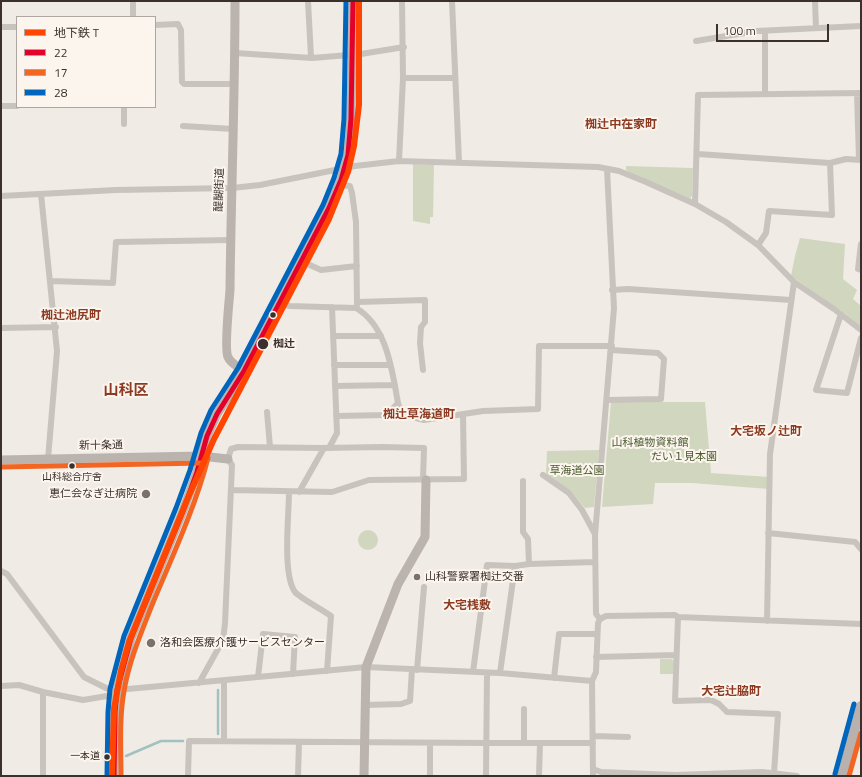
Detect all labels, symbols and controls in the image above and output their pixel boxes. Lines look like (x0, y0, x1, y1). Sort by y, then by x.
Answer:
legend (16, 16, 156, 108)
scale bar (718, 16, 831, 42)
text: 100 m (723, 21, 756, 40)
text: 地下鉄 T (54, 23, 99, 42)
text: 22 (54, 43, 67, 62)
text: 17 (54, 63, 67, 82)
text: 28 (54, 83, 67, 102)
district label: 椥辻中在家町 (585, 118, 657, 132)
street label: 醍醐街道 (213, 168, 227, 212)
district label: 椥辻池尻町 (41, 309, 101, 323)
unlabelled marker (268, 310, 278, 320)
marker: 椥辻 (256, 337, 270, 351)
place label: 椥辻 (273, 337, 295, 351)
district label: 山科区 (104, 382, 148, 400)
district label: 椥辻草海道町 (383, 408, 455, 422)
district label: 大宅坂ノ辻町 (730, 425, 802, 439)
park label: 山科植物資料館 (612, 436, 688, 450)
street label: 新十条通 (79, 439, 123, 453)
park label: だい１見本園 (651, 450, 717, 464)
marker: 山科総合庁舎 (67, 461, 77, 471)
park label: 草海道公園 (550, 464, 604, 478)
place label: 山科総合庁舎 (42, 472, 102, 484)
place label: 恵仁会なぎ辻病院 (49, 487, 137, 501)
marker: 恵仁会なぎ辻病院 (140, 488, 152, 500)
place label: 山科警察署椥辻交番 (425, 570, 524, 584)
marker: 山科警察署椥辻交番 (412, 572, 422, 582)
district label: 大宅桟敷 (443, 599, 491, 613)
place label: 洛和会医療介護サービスセンター (160, 636, 325, 650)
marker: 洛和会医療介護サービスセンター (145, 637, 157, 649)
district label: 大宅辻脇町 (701, 685, 761, 699)
place label: 一本道 (70, 751, 100, 763)
marker: 一本道 (102, 752, 112, 762)

